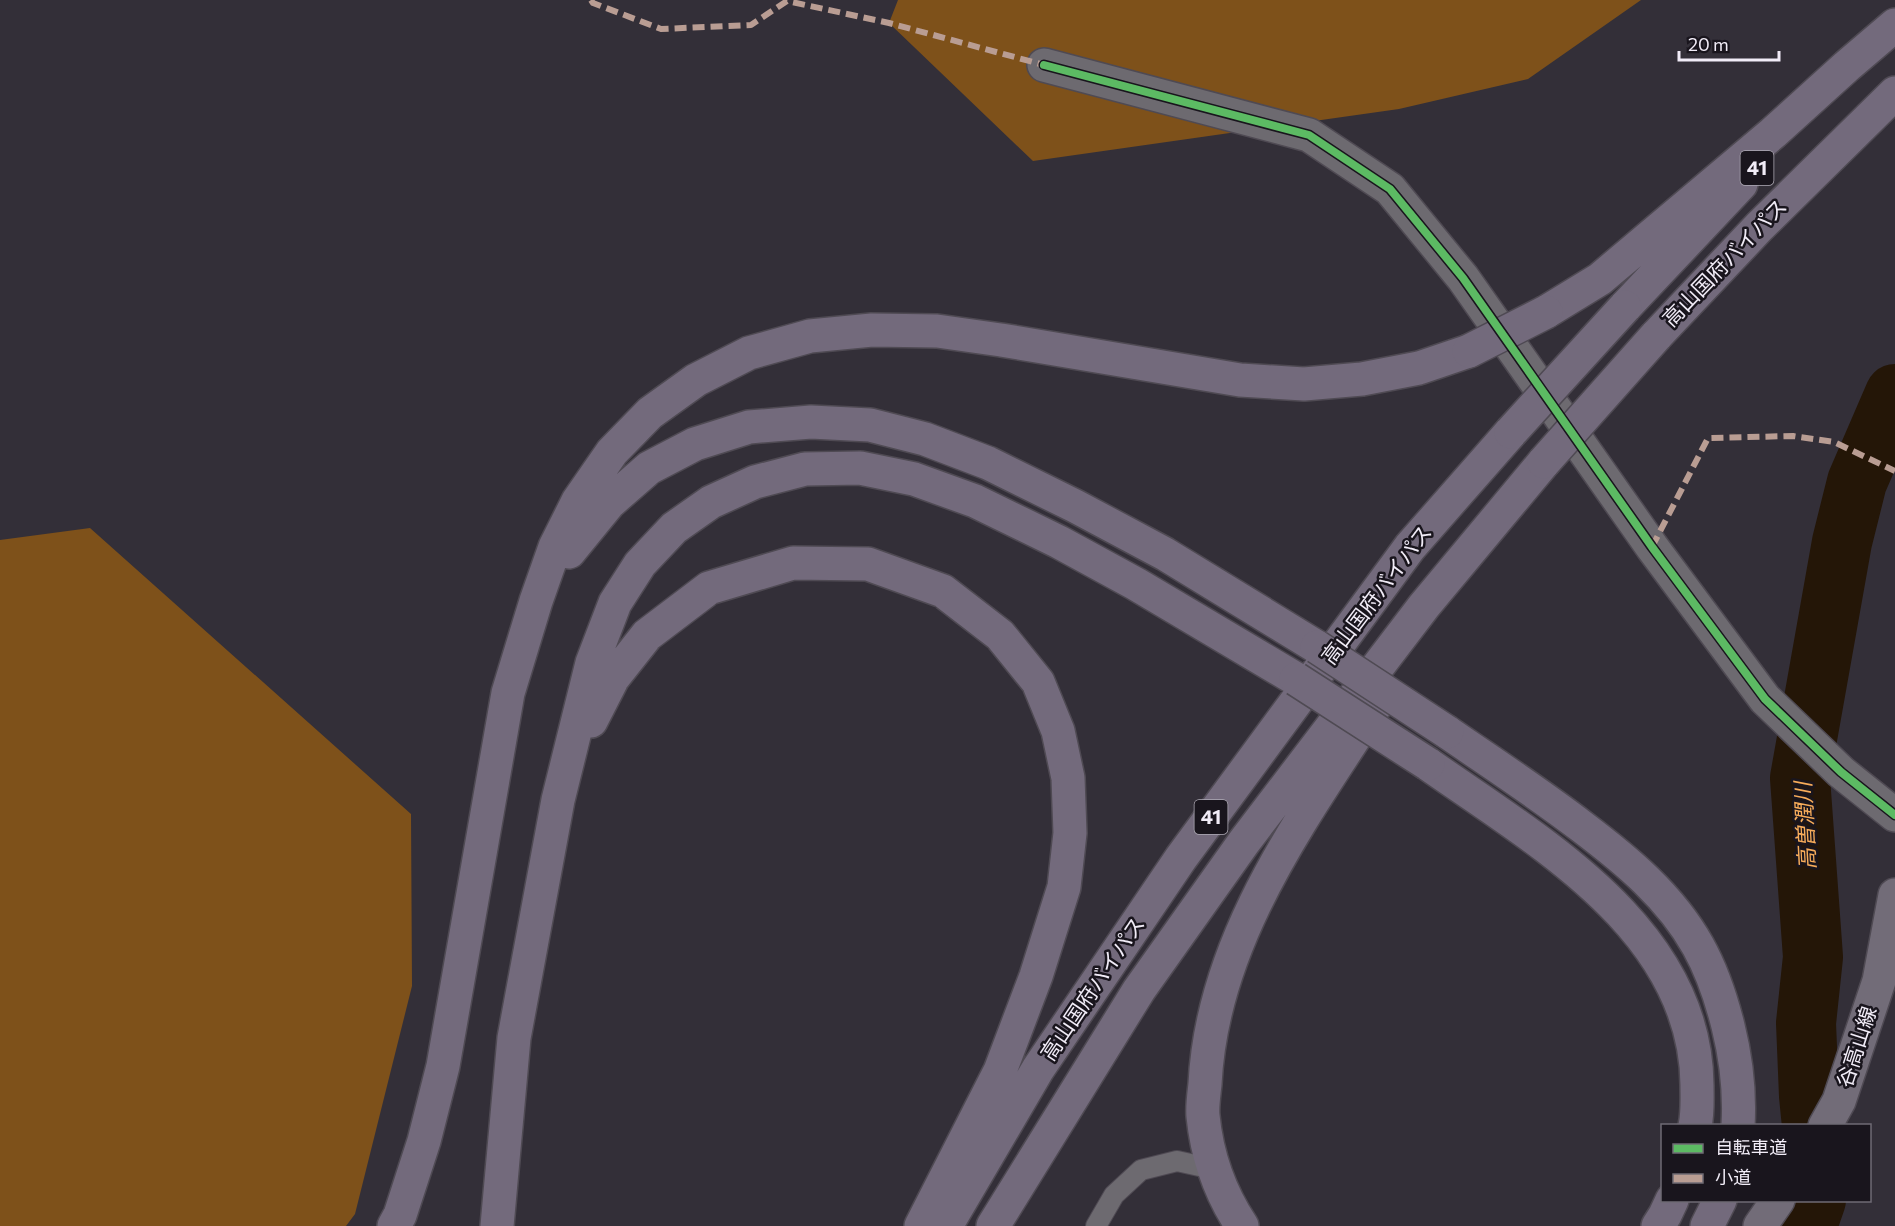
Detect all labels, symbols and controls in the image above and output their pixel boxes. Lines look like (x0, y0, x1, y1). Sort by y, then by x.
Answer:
scale bar (1679, 24, 1780, 62)
text: 20 m (1688, 33, 1729, 55)
road number: 41 (1740, 151, 1774, 185)
street label: 高山国府バイパス (1657, 193, 1791, 331)
street label: 高山国府バイパス (1315, 520, 1436, 669)
water label: 高曽潤川 (1789, 779, 1820, 871)
road number: 41 (1194, 800, 1228, 834)
street label: 高山国府バイパス (1035, 912, 1149, 1065)
street label: 谷高山線 (1831, 1003, 1880, 1090)
legend (1661, 1124, 1871, 1202)
text: 自転車道 (1715, 1136, 1787, 1158)
text: 小道 (1715, 1166, 1751, 1188)

